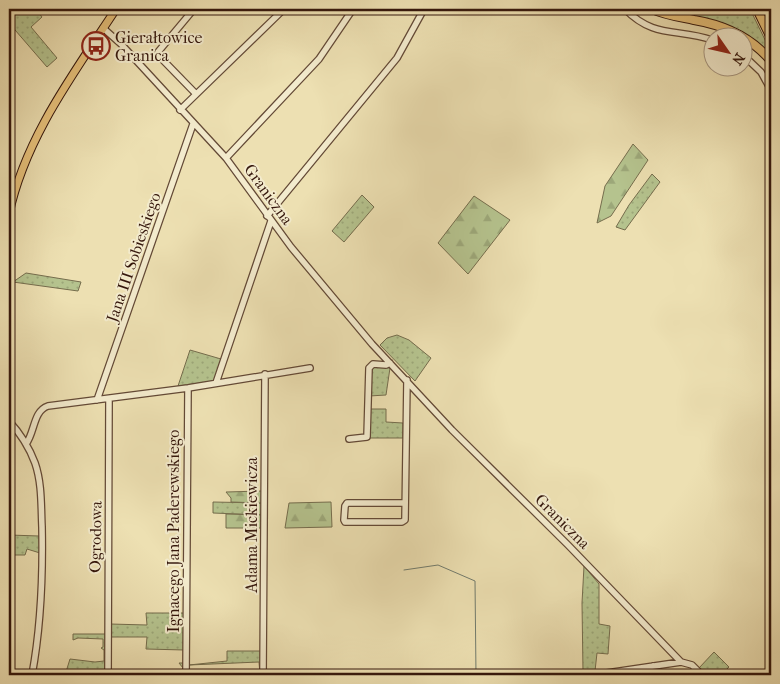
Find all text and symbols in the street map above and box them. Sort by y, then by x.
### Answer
place label: Gierałtowice Granica [115,28,202,65]
north arrow [702,28,752,78]
bus stop icon: Gierałtowice Granica [81,31,111,61]
text: N [728,50,748,68]
street label: Graniczna [240,160,297,229]
street label: Jana III Sobieskiego [102,190,165,326]
street label: Ignacego Jana Paderewskiego [164,430,183,632]
street label: Adama Mickiewicza [242,457,261,594]
street label: Graniczna [531,490,595,553]
street label: Ogrodowa [85,500,106,573]

